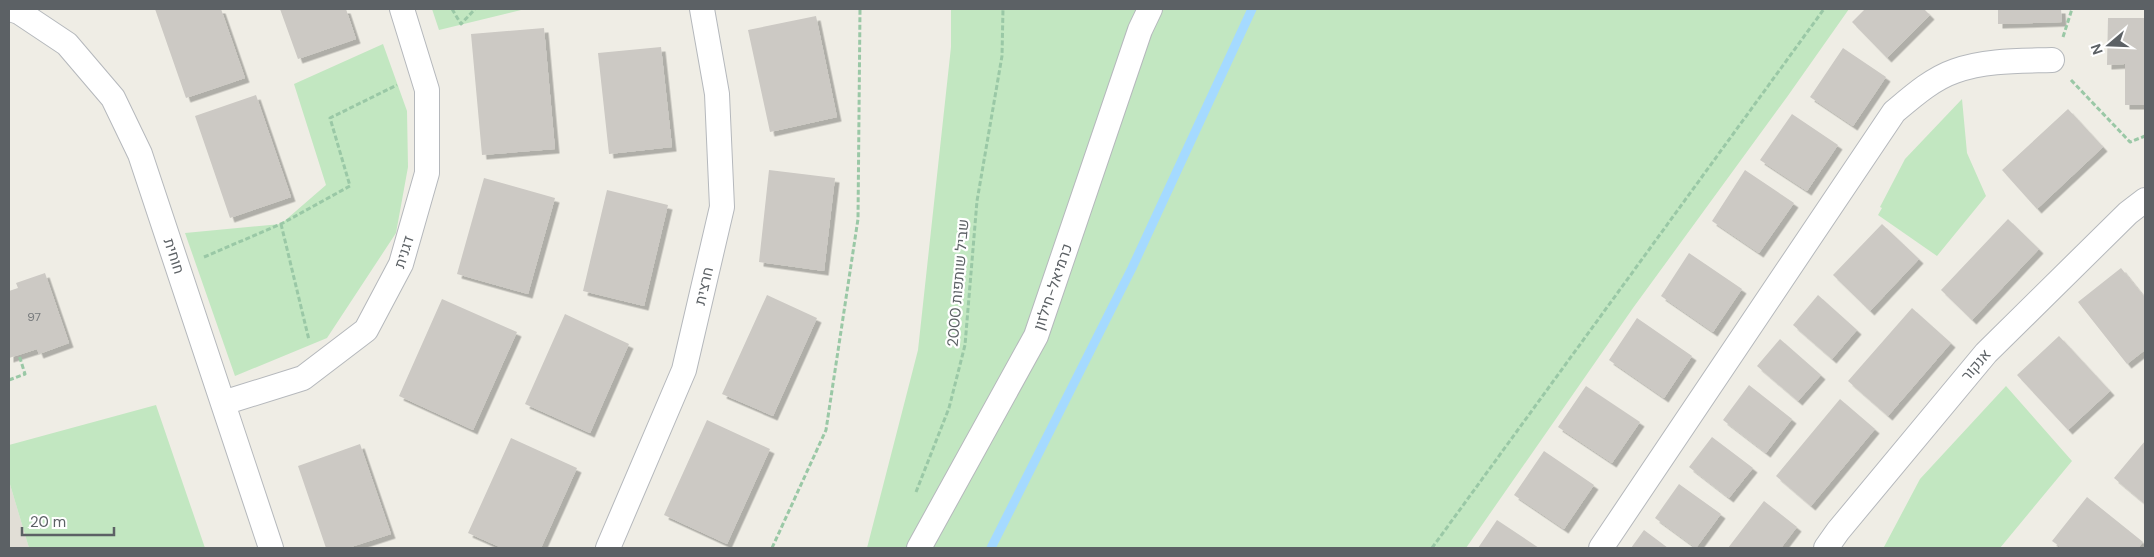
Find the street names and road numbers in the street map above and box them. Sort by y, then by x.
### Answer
street label: שביל שותפות 2000 [942,218,974,348]
street label: דגנית [389,233,419,271]
street label: חוחית [159,236,189,276]
street label: כרמיאל-חילזון [1029,241,1077,333]
street label: חרצית [690,265,718,307]
street label: אנקור [1957,345,1995,385]

